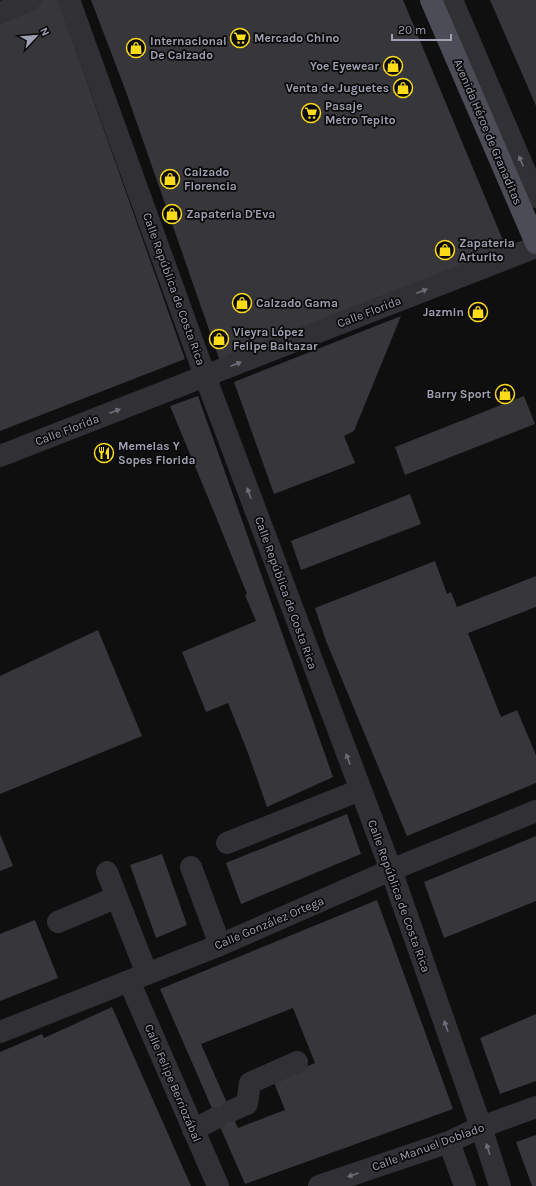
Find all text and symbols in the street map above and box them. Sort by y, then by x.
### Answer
north arrow [16,16,56,56]
scale bar [392,16,451,42]
text: 20 m [398,23,426,37]
text: N [37,25,52,38]
supermarket icon: Mercado Chino [229,27,251,49]
place label: Mercado Chino [254,31,340,45]
place label: Internacional De Calzado [150,34,227,62]
shop icon: Internacional De Calzado [125,37,147,59]
shop icon: Yoe Eyewear [382,55,404,77]
street label: Avenida Héroe de Granaditas [451,57,525,207]
place label: Yoe Eyewear [310,59,379,73]
shop icon: Venta de Juguetes [392,77,414,99]
place label: Venta de Juguetes [286,81,389,95]
place label: Pasaje Metro Tepito [325,99,396,127]
supermarket icon: Pasaje Metro Tepito [300,102,322,124]
one-way arrow [517,155,524,167]
place label: Calzado Florencia [184,165,237,193]
shop icon: Calzado Florencia [159,168,181,190]
shop icon: Zapateria D'Eva [161,203,183,225]
place label: Zapateria D'Eva [186,207,275,221]
street label: Calle República de Costa Rica [140,211,208,367]
place label: Zapateria Arturito [459,236,515,264]
shop icon: Zapateria Arturito [434,239,456,261]
one-way arrow [416,288,428,294]
shop icon: Calzado Gama [231,292,253,314]
street label: Calle Florida [335,293,403,331]
place label: Calzado Gama [256,296,338,310]
shop icon: Jazmin [467,301,489,323]
place label: Jazmin [423,305,464,319]
place label: Vieyra López Felipe Baltazar [233,325,318,353]
shop icon: Vieyra López Felipe Baltazar [208,328,230,350]
one-way arrow [230,361,242,367]
shop icon: Barry Sport [494,383,516,405]
place label: Barry Sport [426,387,491,401]
one-way arrow [109,408,121,414]
street label: Calle Florida [33,411,101,449]
place label: Memelas Y Sopes Florida [118,439,196,467]
restaurant icon: Memelas Y Sopes Florida [93,442,115,464]
one-way arrow [246,487,252,499]
street label: Calle República de Costa Rica [252,515,320,671]
one-way arrow [345,753,351,765]
street label: Calle República de Costa Rica [365,818,433,974]
street label: Calle González Ortega [212,894,326,952]
one-way arrow [442,1020,448,1032]
street label: Calle Felipe Berriozábal [142,1022,204,1144]
street label: Calle Manuel Doblado [370,1120,486,1174]
one-way arrow [485,1143,491,1155]
one-way arrow [346,1172,358,1178]

